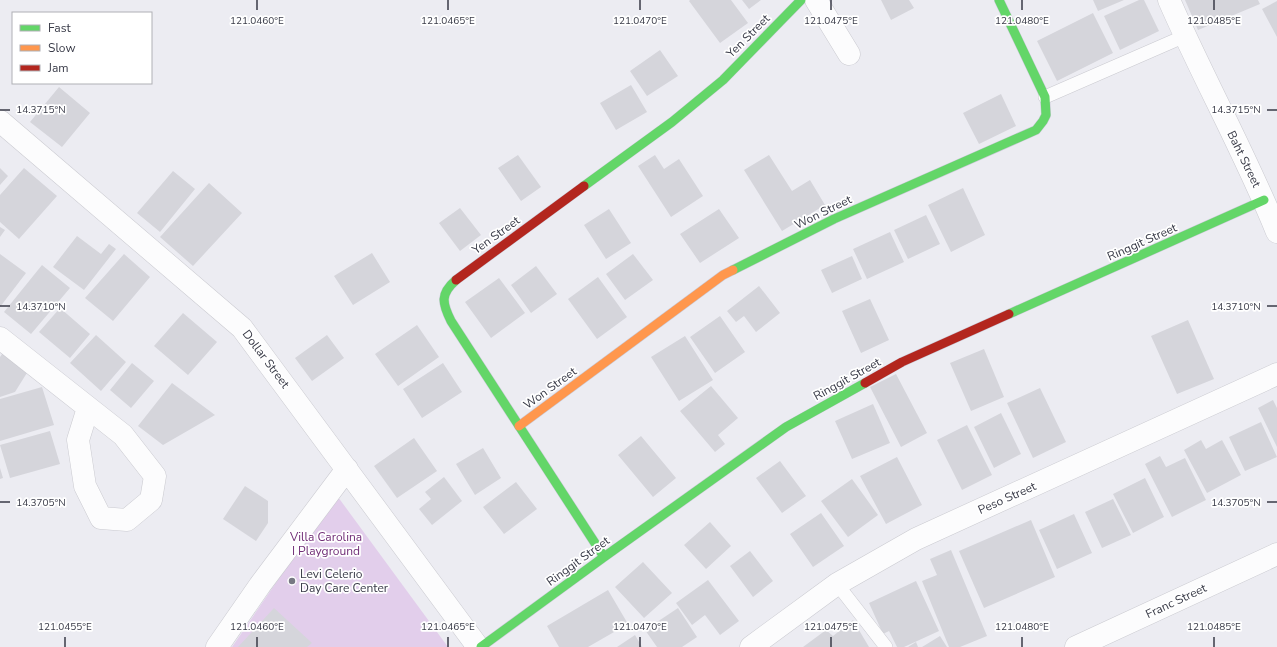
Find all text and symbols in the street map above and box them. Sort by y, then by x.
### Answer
street label: Yen Street [722,10,774,62]
legend [12,12,152,84]
text: 121.0460°E [230,14,284,28]
text: 121.0465°E [421,14,475,28]
text: 121.0470°E [613,14,667,28]
text: 121.0475°E [804,14,858,28]
text: 121.0480°E [995,14,1049,28]
text: 121.0485°E [1187,14,1241,28]
text: Fast [48,20,71,36]
text: Slow [48,40,76,56]
text: Jam [47,60,69,76]
text: 14.3715°N [16,103,66,117]
text: 14.3715°N [1211,103,1261,117]
street label: Baht Street [1223,128,1265,191]
street label: Won Street [792,191,855,233]
street label: Yen Street [468,212,524,258]
street label: Ringgit Street [1105,219,1180,264]
text: 14.3710°N [16,300,66,314]
text: 14.3710°N [1211,300,1261,314]
street label: Dollar Street [239,327,294,392]
street label: Ringgit Street [811,354,884,404]
street label: Won Street [520,363,580,413]
street label: Peso Street [975,478,1039,518]
text: 14.3705°N [16,496,66,510]
text: 14.3705°N [1211,496,1261,510]
park label: Villa Carolina I Playground [289,529,362,559]
street label: Ringgit Street [543,532,613,589]
place label: Levi Celerio Day Care Center [300,566,389,596]
marker: Levi Celerio Day Care Center [287,576,297,586]
street label: Franc Street [1143,580,1210,622]
text: 121.0455°E [38,620,92,634]
text: 121.0460°E [230,620,284,634]
text: 121.0465°E [421,620,475,634]
text: 121.0470°E [613,620,667,634]
text: 121.0475°E [804,620,858,634]
text: 121.0480°E [995,620,1049,634]
text: 121.0485°E [1187,620,1241,634]

